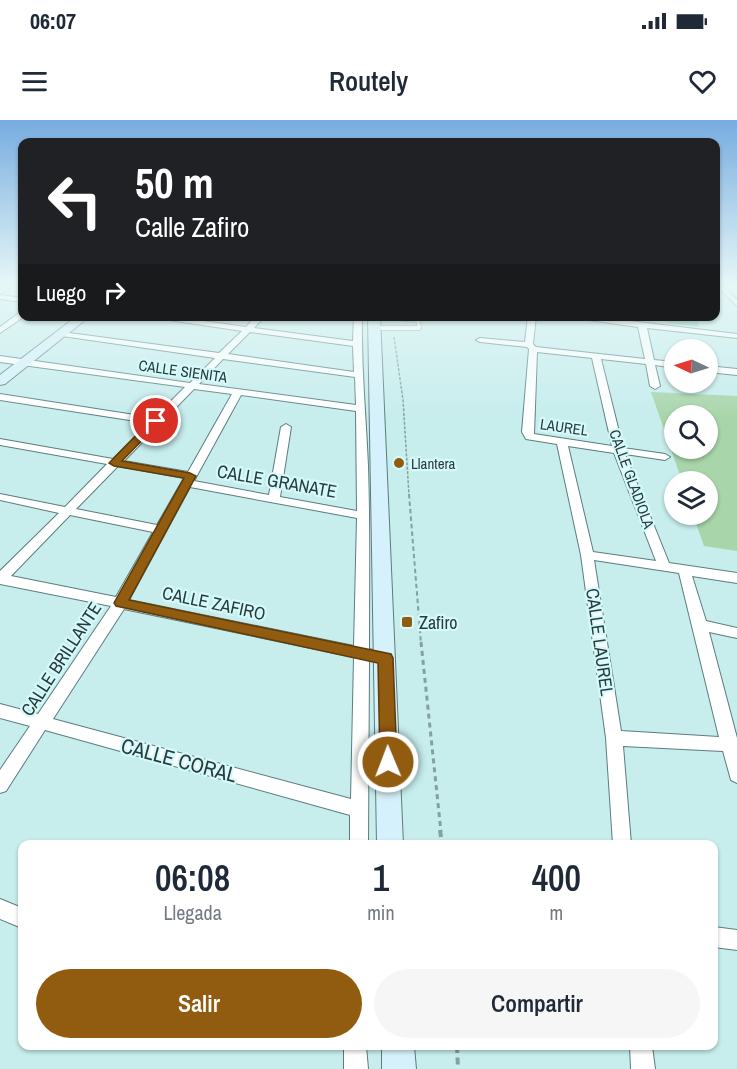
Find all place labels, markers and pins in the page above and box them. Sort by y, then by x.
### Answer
pin [130,395,181,446]
place label: Llantera [411,453,456,474]
marker: Llantera [392,456,406,470]
place label: Zafiro [419,610,458,635]
marker: Zafiro [400,615,414,629]

